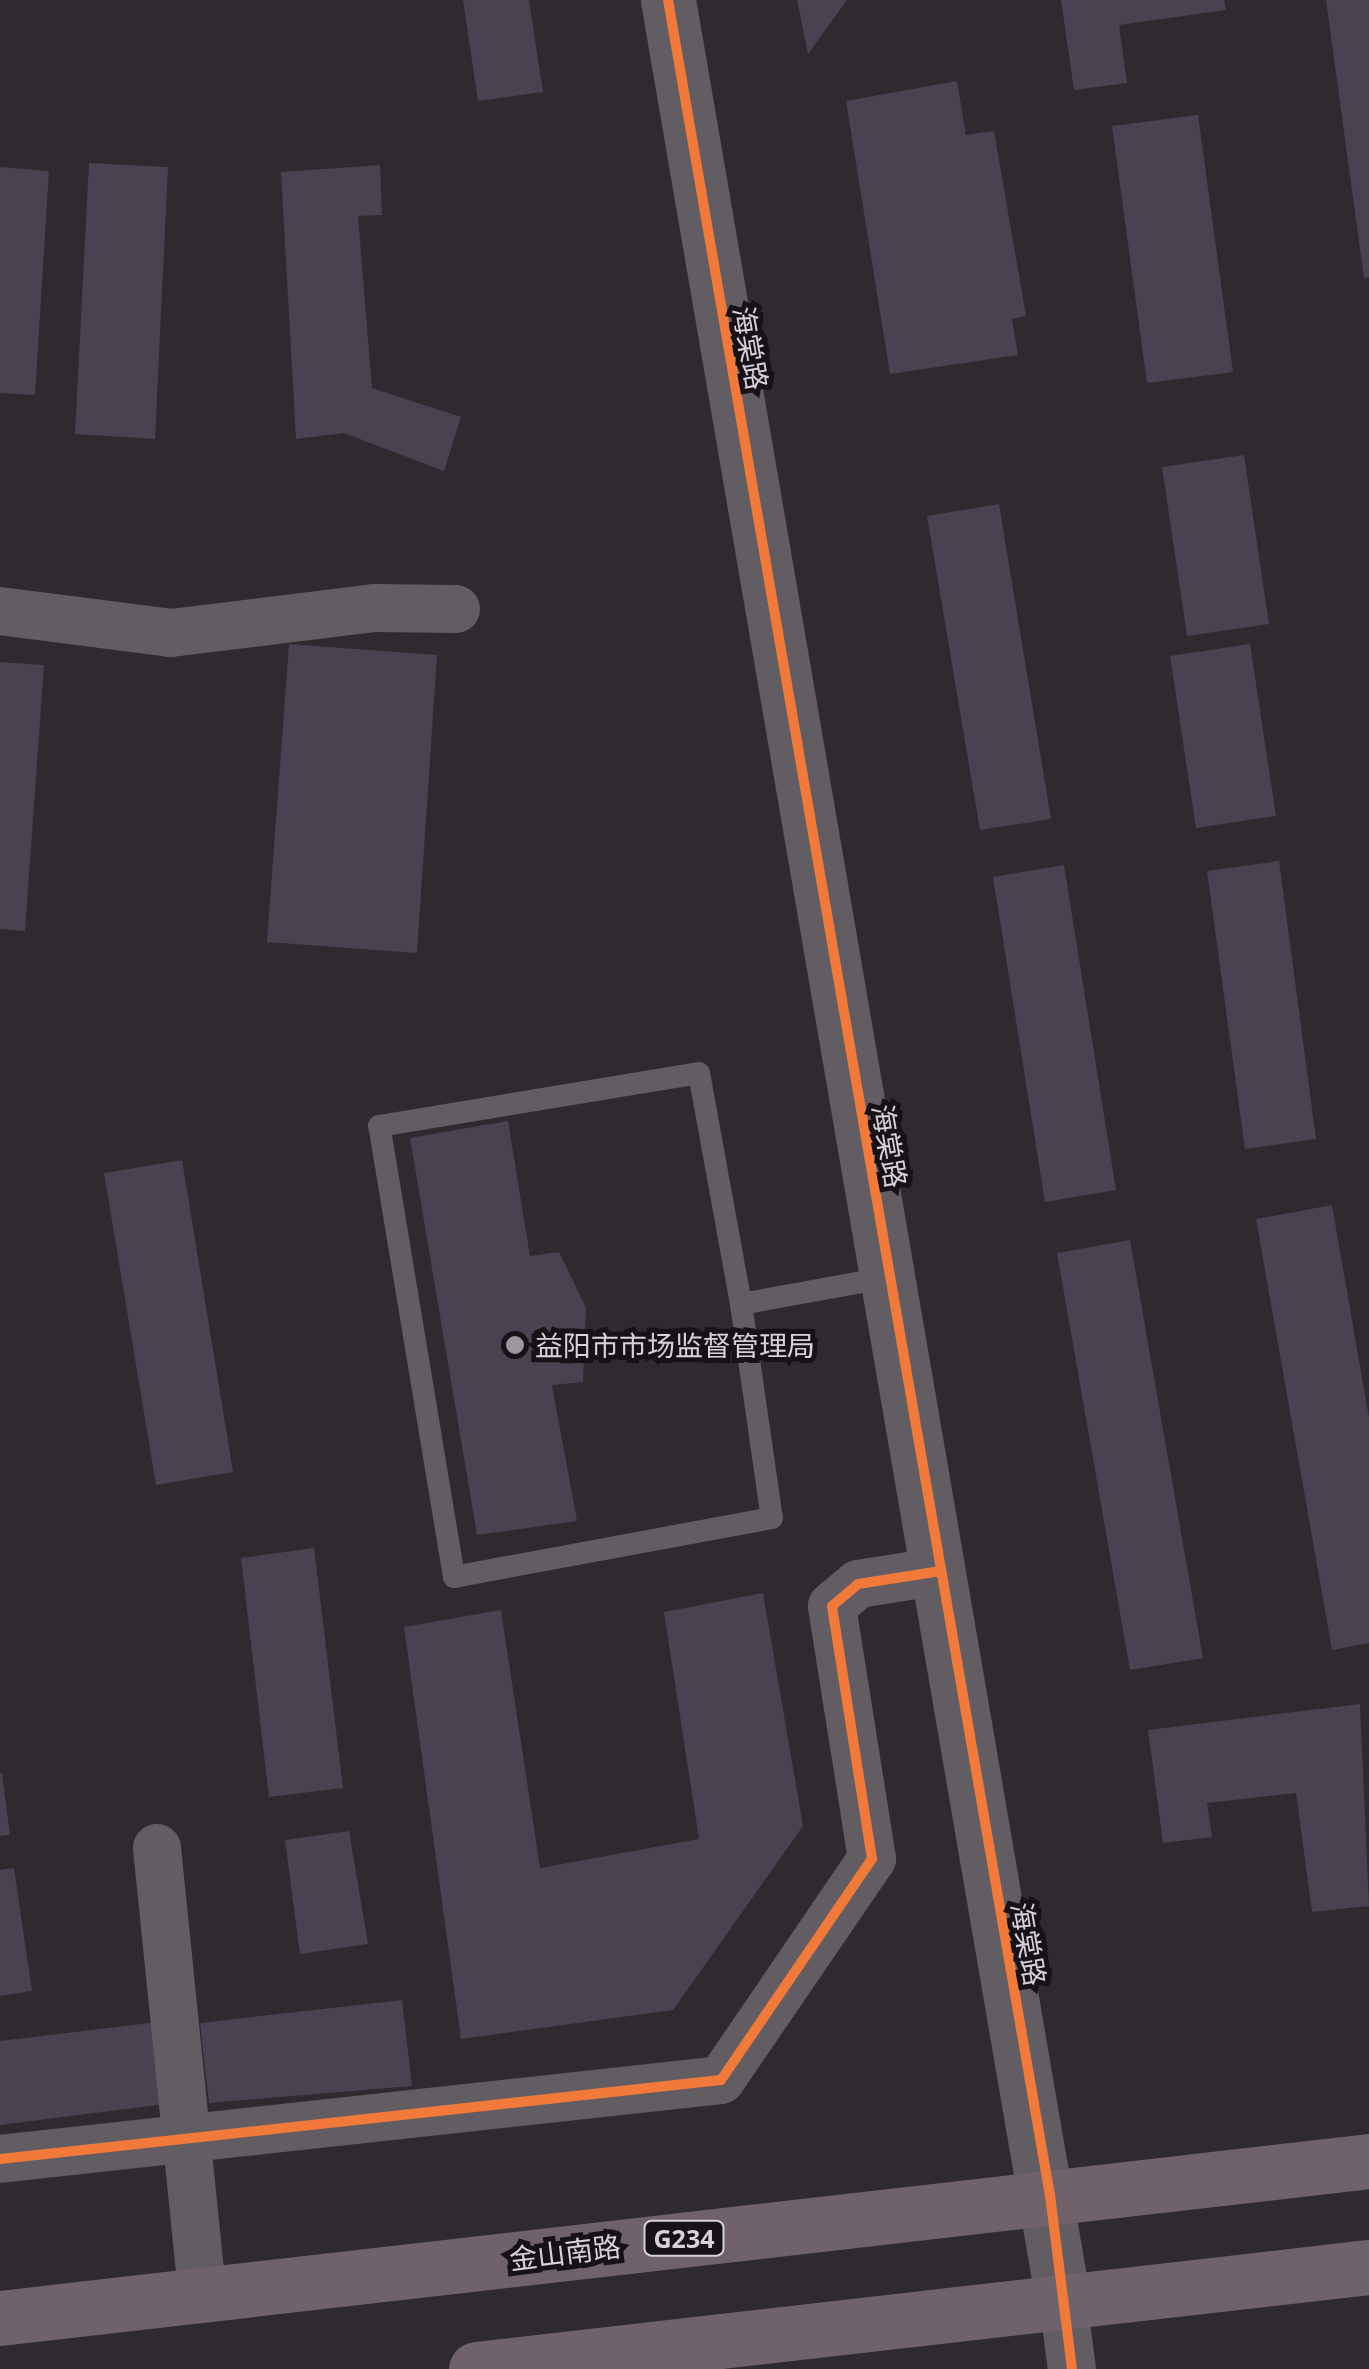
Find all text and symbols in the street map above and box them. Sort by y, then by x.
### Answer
street label: 海棠路 [727,304,775,392]
street label: 海棠路 [866,1102,914,1190]
place label: 益阳市市场监督管理局 [535,1328,815,1362]
marker: 益阳市市场监督管理局 [504,1334,526,1356]
street label: 海棠路 [1005,1900,1053,1988]
road number: G234 [642,2218,726,2258]
street label: 金山南路 [507,2229,623,2275]

